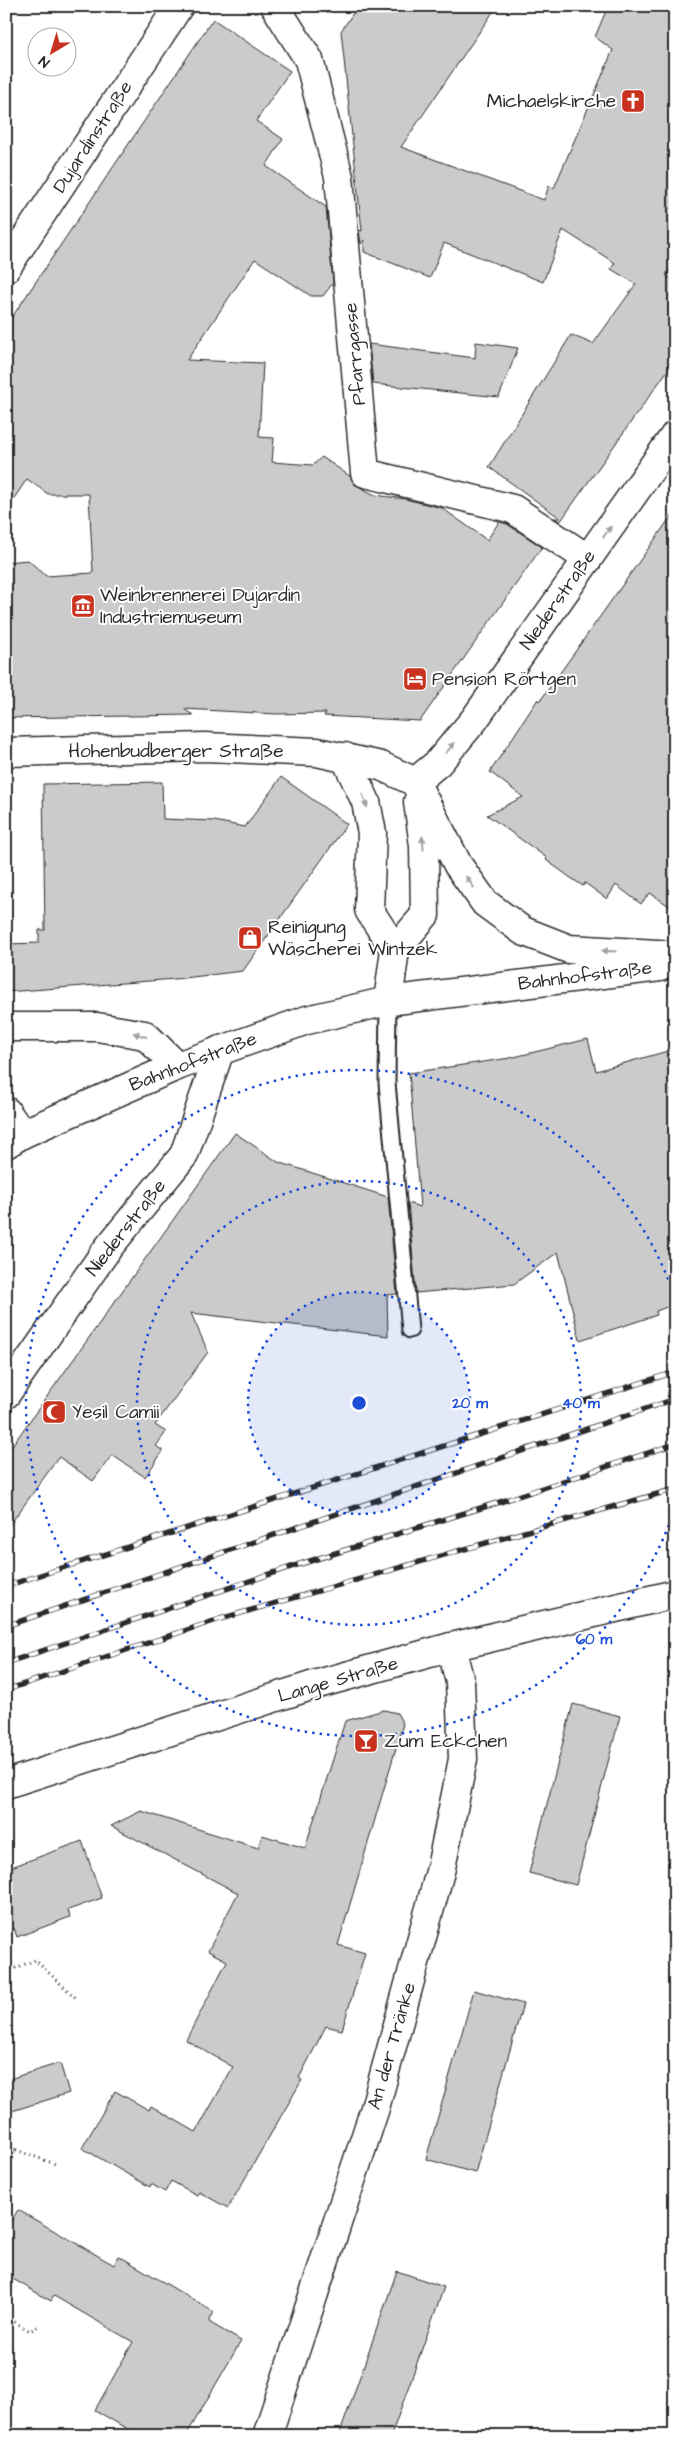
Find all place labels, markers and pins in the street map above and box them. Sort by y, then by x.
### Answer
place label: Michaelskirche [487,88,616,115]
church icon: Michaelskirche [620,88,646,114]
place label: Weinbrennerei Dujardin Industriemuseum [100,582,300,631]
museum icon: Weinbrennerei Dujardin Industriemuseum [70,593,96,619]
hotel icon: Pension Rörtgen [402,666,428,692]
place label: Pension Rörtgen [432,666,576,694]
place label: Reinigung Wäscherei Wintzek [268,914,438,963]
shop icon: Reinigung Wäscherei Wintzek [237,925,263,951]
centre of rings [350,1394,368,1412]
mosque icon: Yesil Camii [41,1399,67,1425]
place label: Yesil Camii [72,1399,159,1426]
bar icon: Zum Eckchen [353,1728,379,1754]
place label: Zum Eckchen [384,1728,507,1755]

